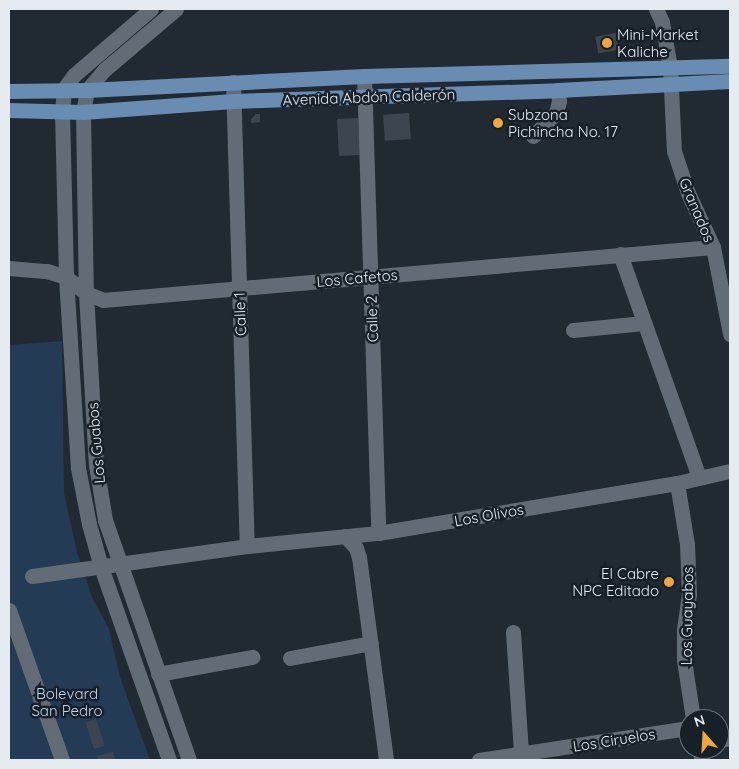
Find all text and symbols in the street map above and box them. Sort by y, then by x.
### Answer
place label: Mini-Market Kaliche [617,25,699,60]
marker: Mini-Market Kaliche [601,37,613,49]
street label: Avenida Abdón Calderón [282,85,456,109]
place label: Subzona Pichincha No. 17 [508,105,618,140]
marker: Subzona Pichincha No. 17 [492,117,504,129]
street label: Granados [675,175,719,245]
street label: Los Cafetos [316,265,398,291]
street label: Calle 1 [230,292,250,336]
street label: Calle 2 [362,295,382,343]
street label: Los Guabos [83,402,109,484]
street label: Los Olivos [453,500,525,530]
place label: El Cabre NPC Editado [572,564,659,599]
street label: Los Guayabos [677,566,697,666]
marker: El Cabre NPC Editado [663,576,675,588]
park label: Bolevard San Pedro [31,684,103,719]
north arrow [679,709,729,759]
text: N [692,711,707,731]
street label: Los Ciruelos [571,725,657,755]

